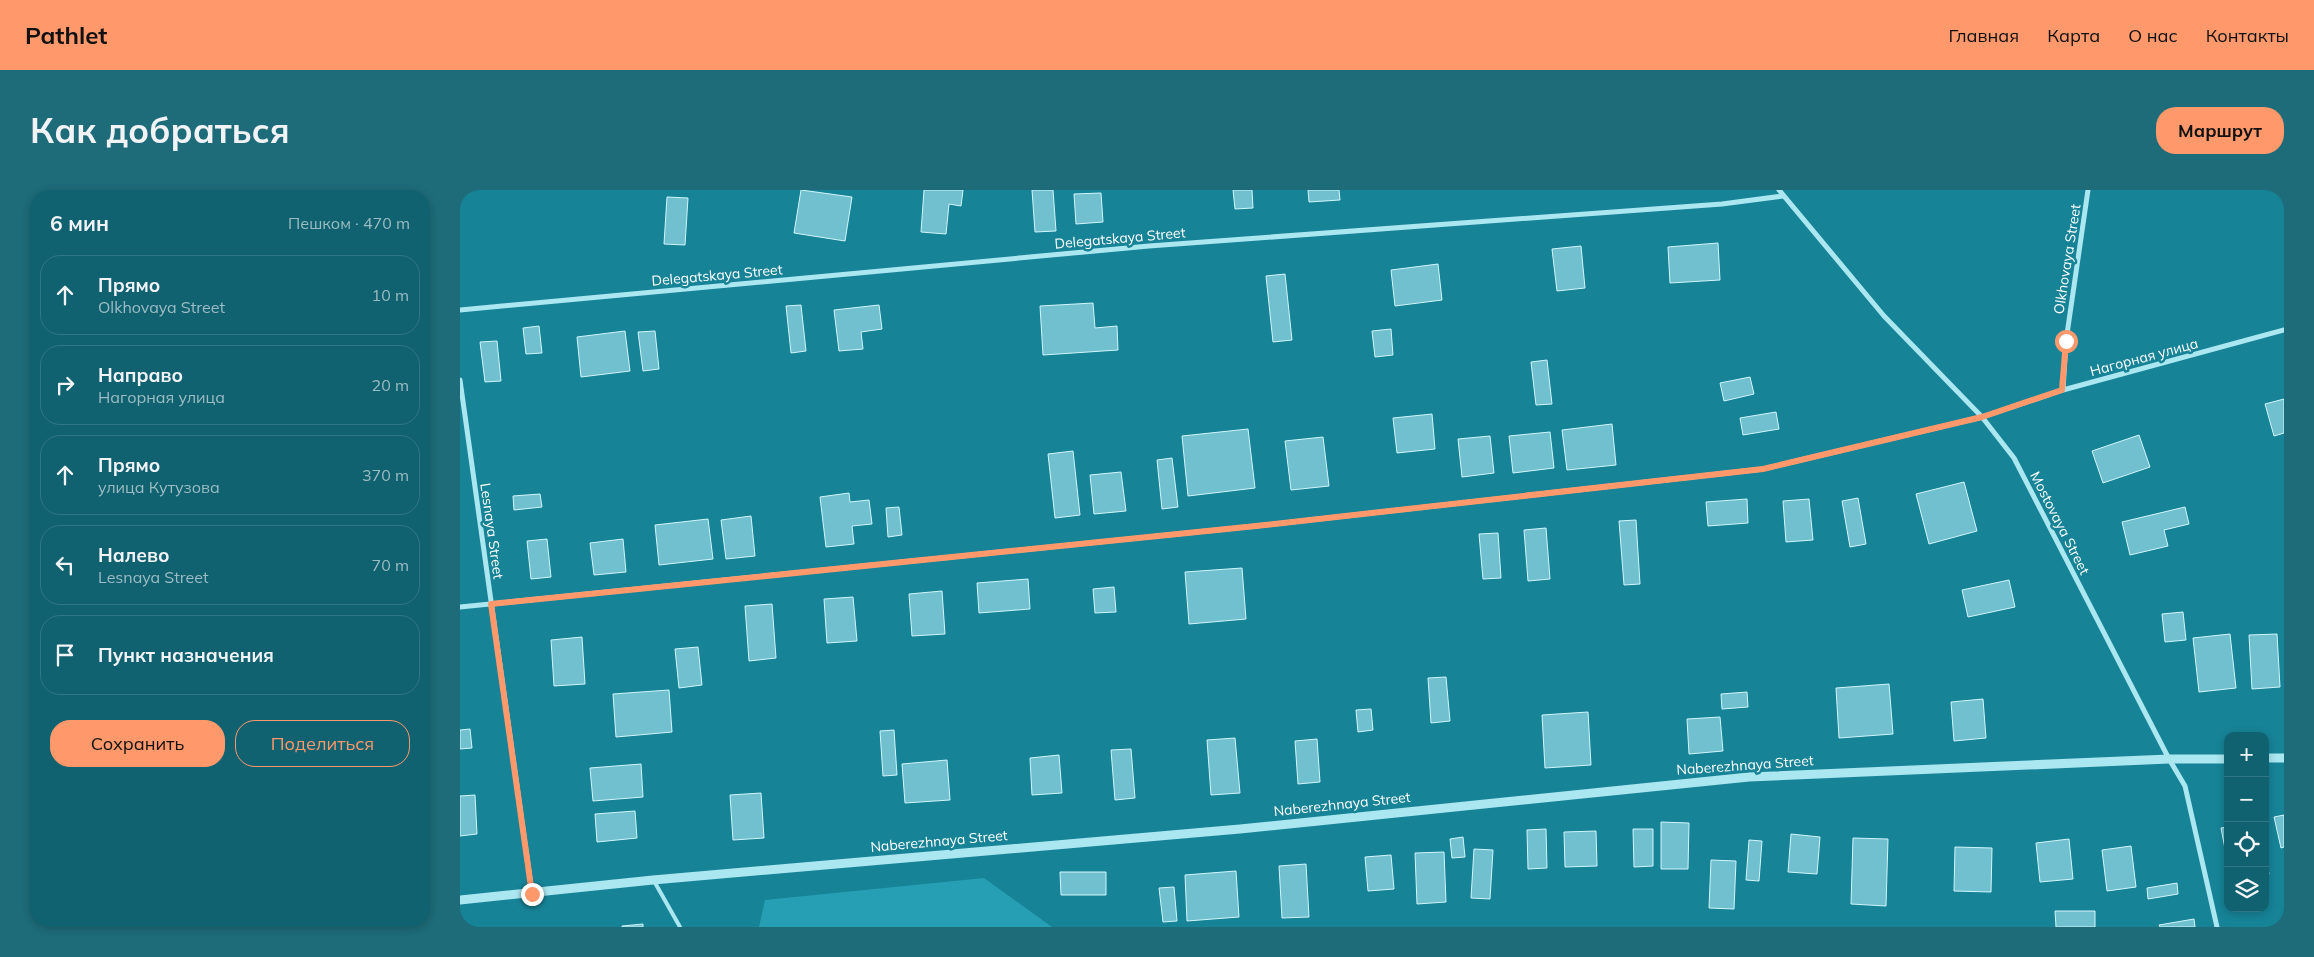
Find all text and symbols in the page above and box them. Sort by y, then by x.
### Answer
text: Pathlet [25,20,107,50]
text: Главная [1949,24,2019,47]
text: Карта [2047,24,2100,47]
text: О нас [2128,24,2178,47]
text: Контакты [2206,24,2289,47]
button: Маршрут [2156,107,2284,154]
text: Как добраться [30,108,290,152]
street label: Olkhovaya Street [2049,203,2085,315]
text: 6 мин [50,210,109,236]
text: Пешком · 470 m [288,213,410,233]
street label: Delegatskaya Street [1054,223,1186,253]
street label: Delegatskaya Street [651,260,783,290]
text: Прямо [98,273,160,297]
icon: ahead [51,281,79,309]
text: 10 m [372,285,409,305]
text: Olkhovaya Street [98,297,225,317]
route start [2055,330,2078,353]
street label: Нагорная улица [2088,334,2200,380]
text: Направо [98,363,183,387]
icon: right [51,371,79,399]
text: 20 m [372,375,409,395]
text: Нагорная улица [98,387,225,407]
text: Прямо [98,453,160,477]
icon: ahead [51,461,79,489]
text: 370 m [362,465,409,485]
street label: Mostovaya Street [2026,468,2094,578]
text: улица Кутузова [98,477,220,497]
street label: Lesnaya Street [476,482,508,580]
text: Налево [98,543,170,567]
icon: left [51,551,79,579]
text: 70 m [372,555,409,575]
text: Lesnaya Street [98,567,209,587]
icon: arrive [51,641,79,669]
text: Пункт назначения [98,643,274,667]
button: Сохранить [50,720,225,767]
button: Поделиться [235,720,410,767]
map controls [2224,732,2269,912]
button: + [2224,732,2269,777]
street label: Naberezhnaya Street [1676,751,1814,779]
button: − [2224,777,2269,822]
street label: Naberezhnaya Street [1273,788,1411,820]
button: locate [2224,822,2269,867]
street label: Naberezhnaya Street [870,826,1008,856]
button: layers [2224,867,2269,912]
route end [521,883,544,906]

